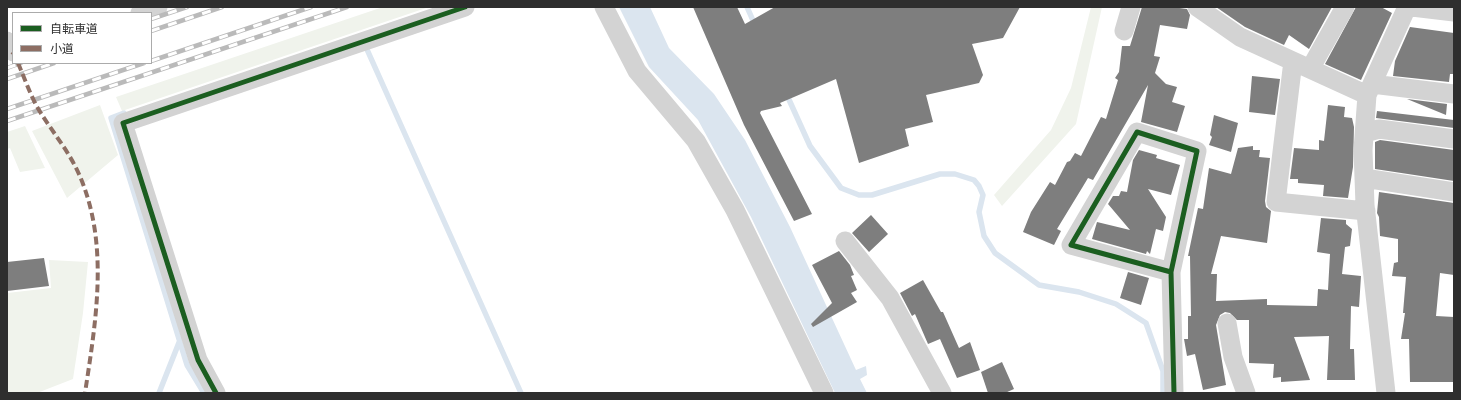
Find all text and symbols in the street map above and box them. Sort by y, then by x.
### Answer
legend [12,12,152,64]
text: 自転車道 [50,20,98,37]
text: 小道 [50,40,74,57]

